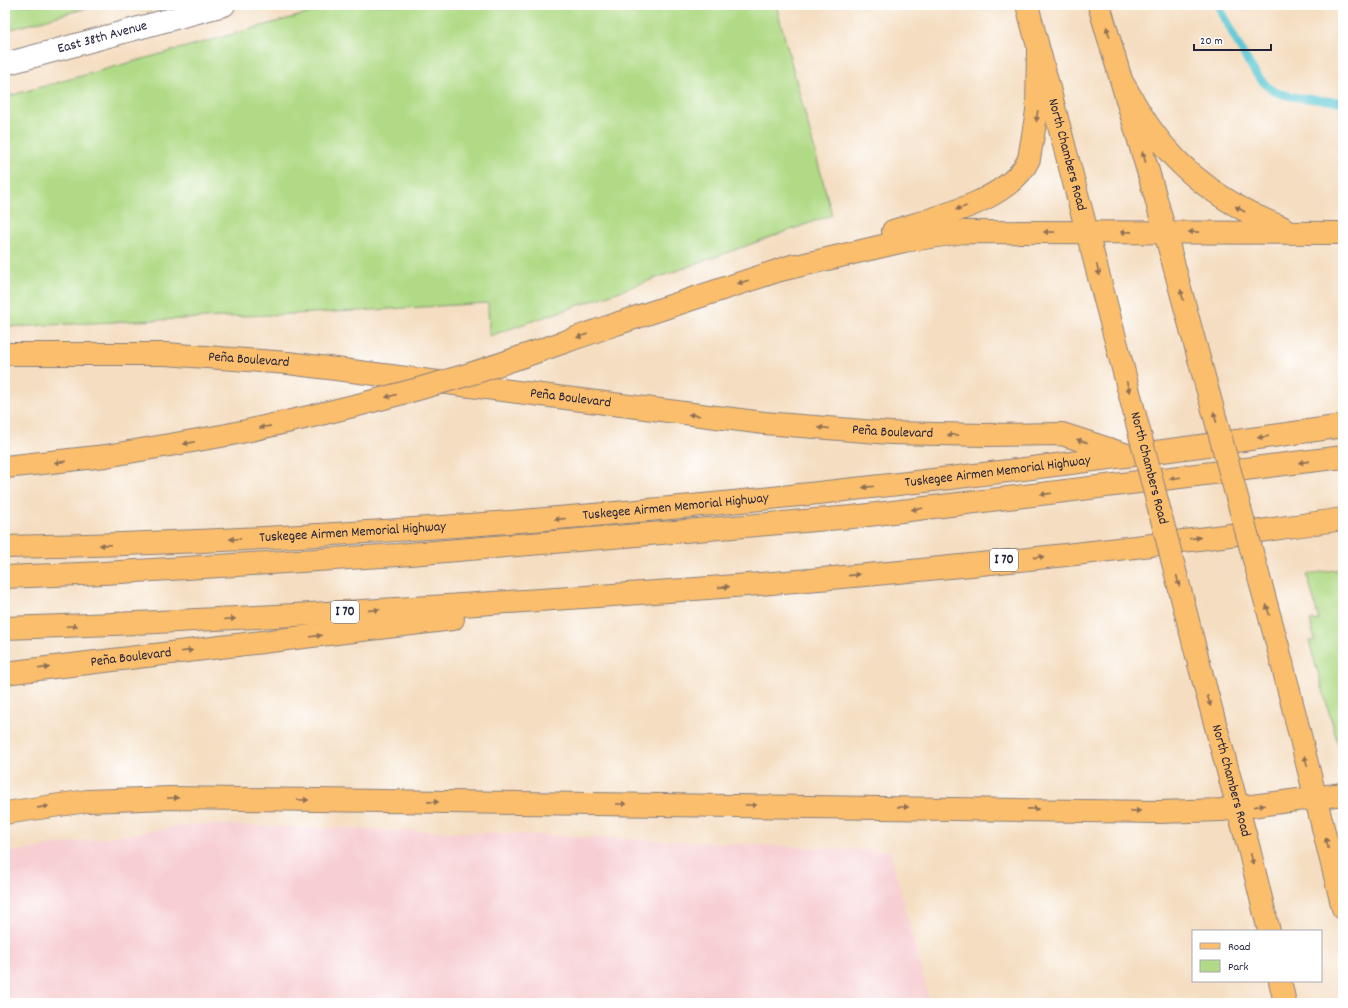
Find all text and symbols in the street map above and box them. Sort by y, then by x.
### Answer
street label: East 38th Avenue [55,16,150,59]
one-way arrow [1105,26,1111,38]
scale bar [1194,26,1271,52]
text: 20 m [1200,33,1223,50]
street label: North Chambers Road [1042,96,1091,213]
one-way arrow [1034,110,1040,122]
one-way arrow [1141,151,1147,163]
one-way arrow [955,205,967,211]
one-way arrow [1234,205,1246,212]
one-way arrow [1042,229,1055,235]
one-way arrow [1119,229,1132,235]
one-way arrow [1187,229,1200,235]
one-way arrow [1095,265,1101,277]
one-way arrow [737,280,749,286]
one-way arrow [1179,289,1185,301]
one-way arrow [576,333,588,339]
street label: Peña Boulevard [207,347,290,373]
one-way arrow [1125,381,1131,393]
street label: Peña Boulevard [529,384,612,414]
one-way arrow [385,393,397,399]
street label: North Chambers Road [1125,410,1173,527]
one-way arrow [1212,410,1218,422]
one-way arrow [688,412,700,418]
street label: Peña Boulevard [851,420,933,444]
one-way arrow [259,424,271,430]
one-way arrow [818,425,830,432]
one-way arrow [946,432,959,438]
one-way arrow [1257,434,1269,440]
one-way arrow [1076,438,1088,444]
one-way arrow [182,440,195,446]
street label: Tuskegee Airmen Memorial Highway [904,451,1092,493]
one-way arrow [54,459,66,465]
one-way arrow [1298,459,1310,465]
one-way arrow [1169,475,1181,481]
one-way arrow [862,484,874,491]
street label: Tuskegee Airmen Memorial Highway [582,488,770,526]
one-way arrow [1040,490,1052,497]
one-way arrow [911,506,923,512]
one-way arrow [554,516,567,522]
street label: Tuskegee Airmen Memorial Highway [259,517,447,548]
one-way arrow [1189,535,1202,541]
one-way arrow [228,536,241,542]
one-way arrow [98,542,111,548]
road number: I 70 [990,549,1018,571]
one-way arrow [1033,553,1045,560]
one-way arrow [847,572,860,579]
one-way arrow [1175,575,1181,587]
one-way arrow [718,584,730,591]
road number: I 70 [331,601,359,623]
one-way arrow [1265,603,1271,615]
one-way arrow [368,607,380,614]
one-way arrow [224,615,236,622]
one-way arrow [66,623,79,629]
one-way arrow [310,632,322,639]
street label: Peña Boulevard [89,643,173,673]
one-way arrow [181,648,193,654]
one-way arrow [38,665,50,672]
one-way arrow [1206,696,1212,708]
street label: North Chambers Road [1206,722,1255,839]
one-way arrow [1303,755,1309,767]
one-way arrow [167,795,180,801]
one-way arrow [297,797,310,803]
one-way arrow [427,799,440,805]
one-way arrow [615,801,628,807]
one-way arrow [745,802,758,808]
one-way arrow [1253,803,1265,809]
one-way arrow [37,804,50,810]
one-way arrow [897,804,910,810]
one-way arrow [1027,806,1040,812]
one-way arrow [1129,808,1142,814]
one-way arrow [1324,837,1330,849]
one-way arrow [1249,853,1255,865]
legend [1192,930,1322,982]
text: Road [1228,939,1250,956]
text: Park [1228,959,1249,976]

